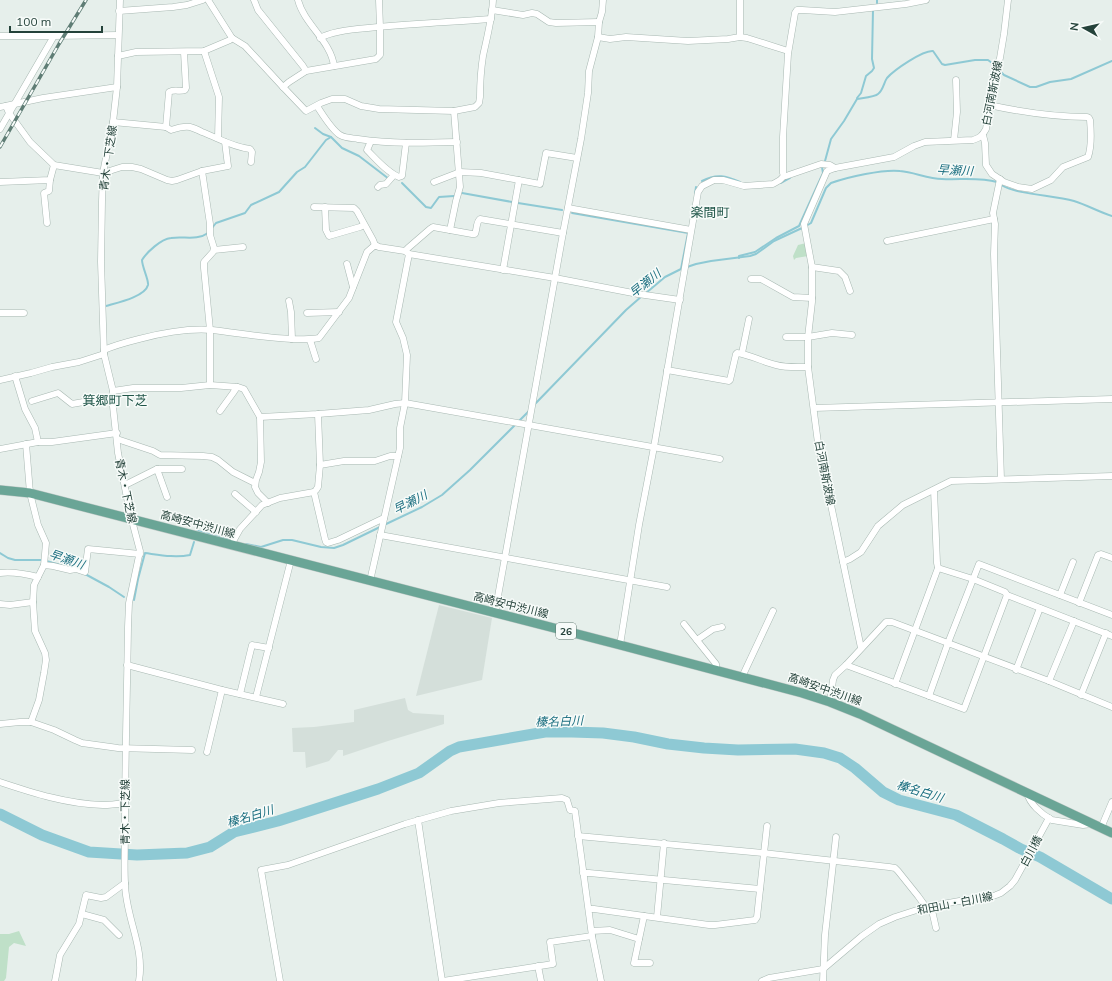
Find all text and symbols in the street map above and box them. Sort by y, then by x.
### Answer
scale bar [10,8,102,34]
north arrow [1064,8,1104,48]
text: 100 m [16,14,51,29]
text: N [1067,22,1082,32]
street label: 白河南斯波線 [979,59,1005,127]
street label: 青木・下芝線 [96,124,120,192]
water label: 早瀬川 [937,162,975,179]
district label: 楽間町 [690,204,730,220]
water label: 早瀬川 [626,265,665,300]
district label: 箕郷町下芝 [82,392,148,408]
street label: 白河南斯波線 [812,439,838,507]
street label: 青木・下芝線 [112,457,140,525]
water label: 早瀬川 [391,486,431,517]
street label: 高崎安中渋川線 [159,507,237,541]
water label: 早瀬川 [48,546,88,573]
street label: 高崎安中渋川線 [472,589,550,621]
road number: 26 [556,623,576,639]
street label: 高崎安中渋川線 [786,670,864,708]
water label: 榛名白川 [535,713,585,729]
water label: 榛名白川 [895,777,947,806]
street label: 青木・下芝線 [118,779,132,845]
water label: 榛名白川 [225,801,277,830]
street label: 白川橋 [1017,833,1045,869]
street label: 和田山・白川線 [916,889,994,917]

